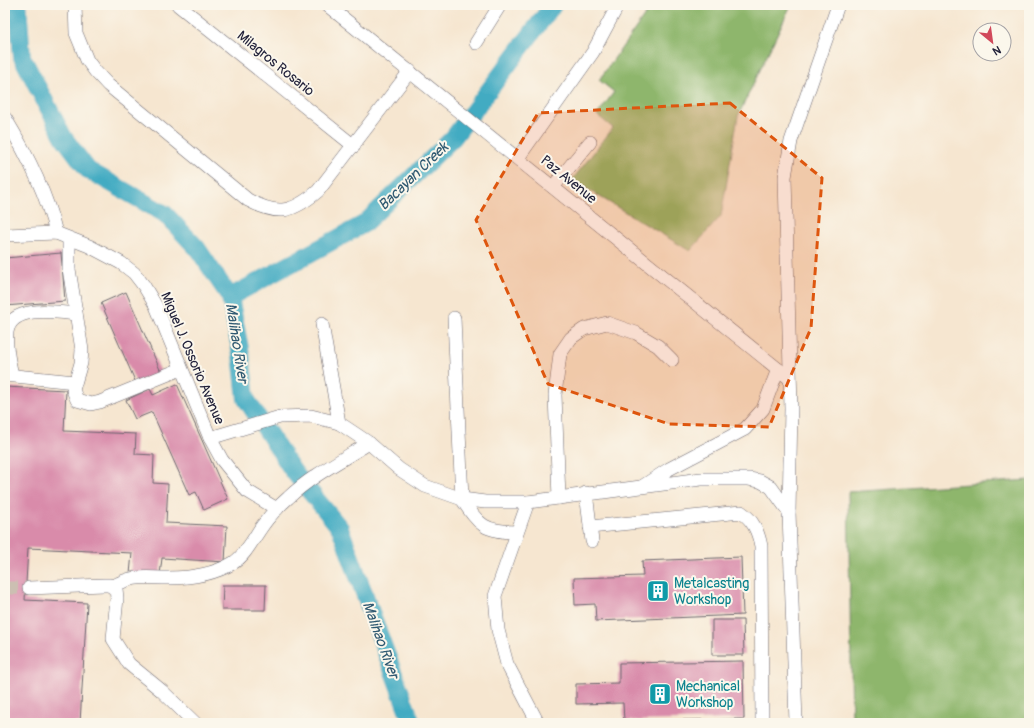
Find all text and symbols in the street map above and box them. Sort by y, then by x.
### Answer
north arrow [972,22,1012,62]
street label: Milagros Rosario [234,27,318,100]
text: N [990,43,1003,58]
water label: Bacayan Creek [374,137,454,214]
street label: Paz Avenue [537,152,600,207]
street label: Miguel J. Ossorio Avenue [157,289,228,427]
water label: Malihao River [221,302,252,386]
place label: Metalcasting Workshop [674,575,749,608]
building icon: Metalcasting Workshop [645,578,671,604]
water label: Malihao River [358,599,404,683]
place label: Mechanical Workshop [676,678,740,711]
building icon: Mechanical Workshop [647,681,673,707]

